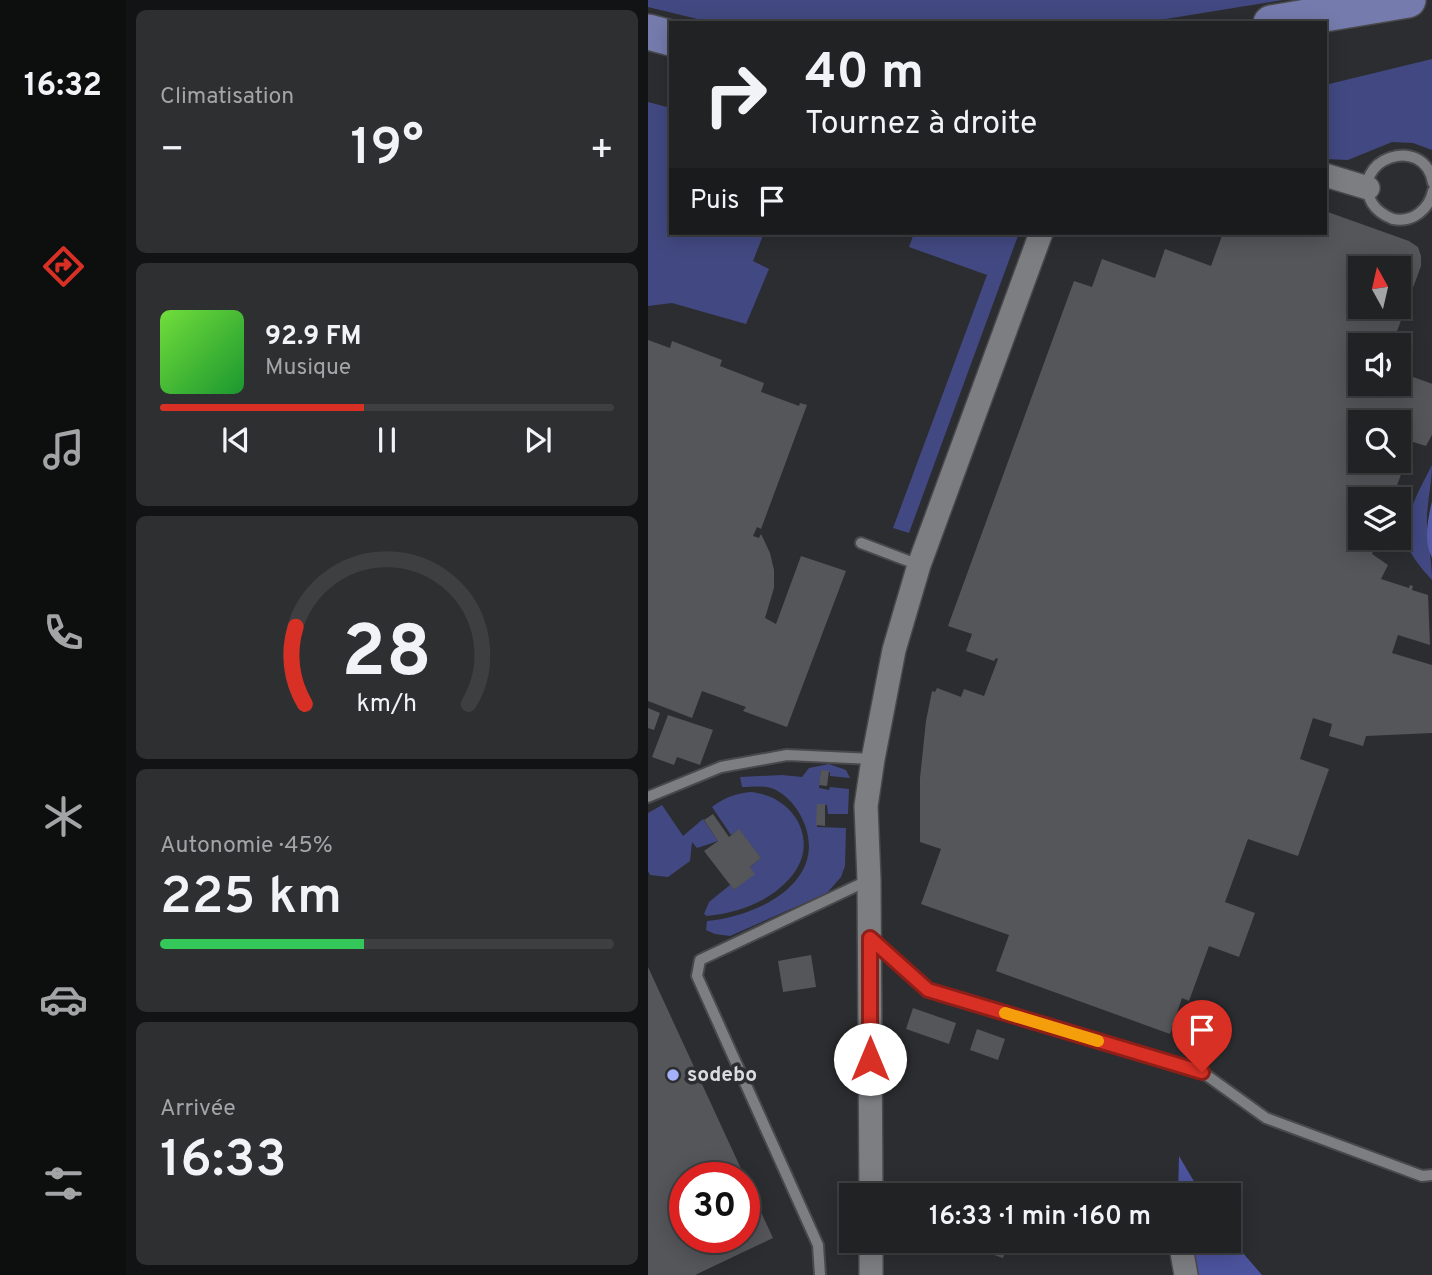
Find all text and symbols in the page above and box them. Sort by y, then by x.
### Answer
text: 40 m [805,44,924,106]
icon: right [690,49,781,140]
text: 16:32 [24,67,102,107]
text: Climatisation [160,83,294,112]
text: Tournez à droite [805,105,1037,145]
text: 19° [350,117,424,183]
text: − [160,127,185,176]
text: + [589,127,614,176]
icon: arrive [753,182,791,220]
text: Puis [690,185,739,218]
icon: directions [39,242,88,291]
north arrow [1348,256,1411,318]
map controls [1348,256,1411,550]
text: 92.9 FM [265,321,362,354]
button: sound [1348,333,1411,396]
text: Musique [265,354,351,383]
button: search [1348,410,1411,473]
icon: previous [217,421,255,459]
icon: pause [368,421,406,459]
icon: next [519,421,557,459]
icon: music [39,425,88,474]
button: layers [1348,487,1411,550]
icon: phone [39,608,88,657]
text: 28 [342,610,432,702]
text: km/h [357,688,417,720]
icon: climate [39,792,88,841]
text: Autonomie · 45% [160,832,333,861]
text: 225 km [160,866,342,932]
icon: car [39,975,88,1024]
pin [1172,1000,1232,1072]
icon: arrive [1183,1011,1221,1049]
position arrow [833,1022,907,1096]
place label: sodebo [687,1062,757,1089]
marker: sodebo [665,1067,681,1083]
text: Arrivée [160,1095,236,1124]
text: 16:33 [160,1129,287,1195]
icon: filters [39,1159,88,1208]
speed limit sign: 30 [669,1162,760,1253]
text: 16:33 · 1 min · 160 m [929,1201,1151,1234]

